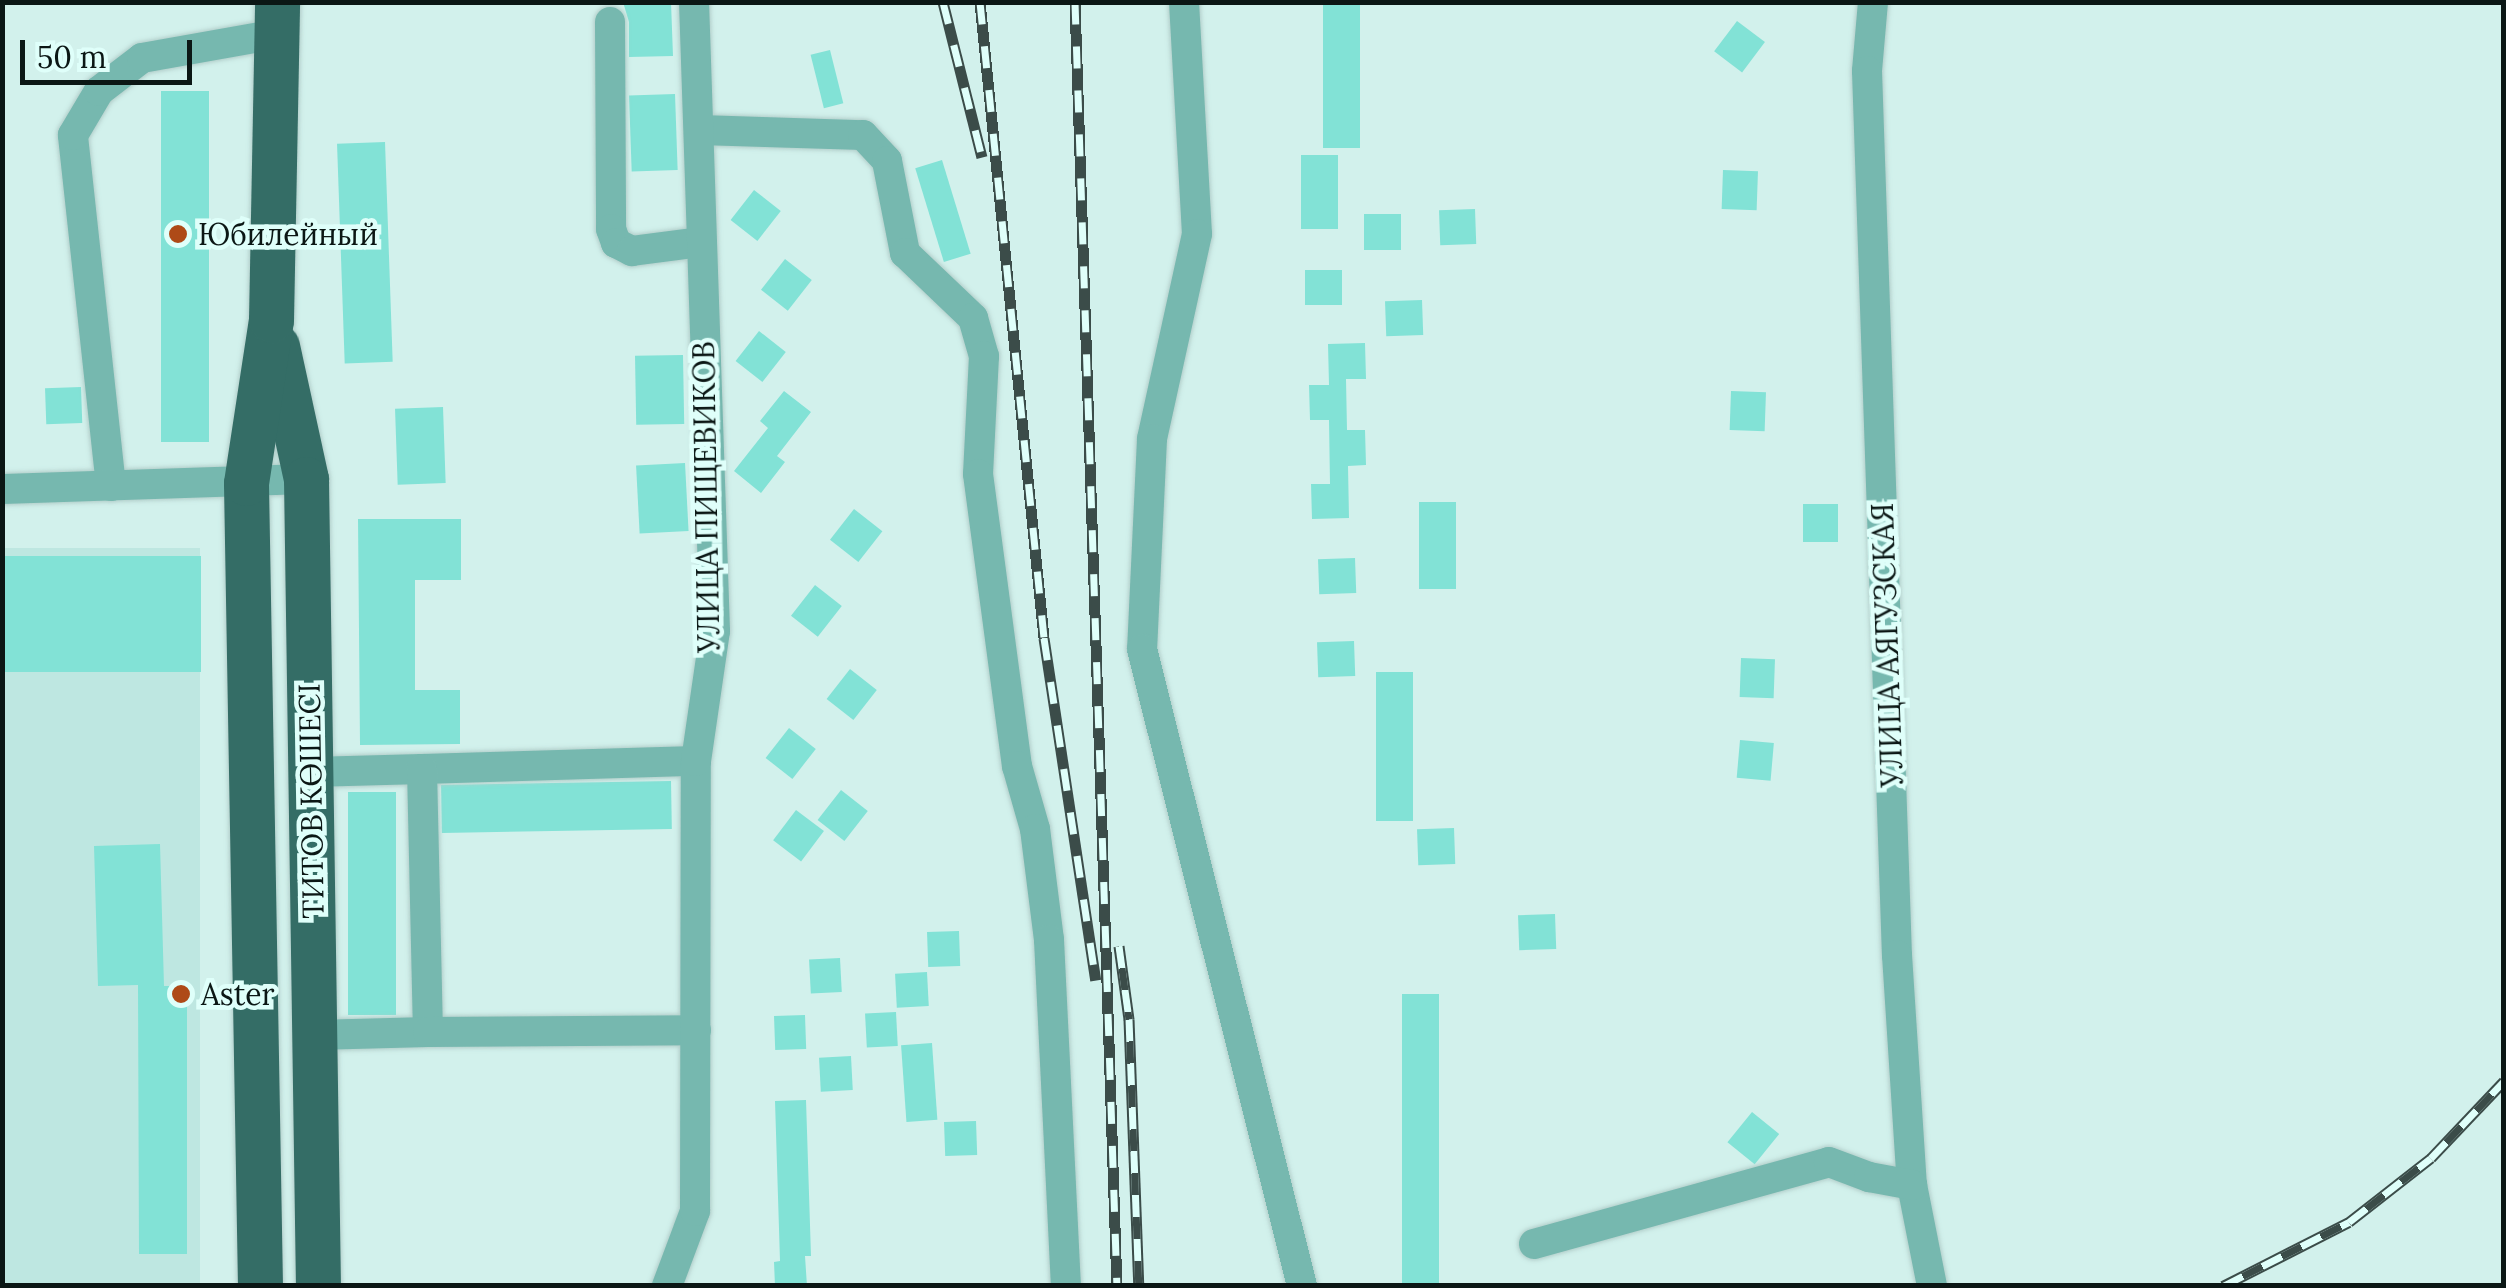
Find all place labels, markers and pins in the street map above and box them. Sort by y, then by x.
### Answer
place label: Юбилейный [198,216,378,252]
marker: Юбилейный [167,223,189,245]
place label: Aster [201,976,275,1012]
marker: Aster [170,983,192,1005]

